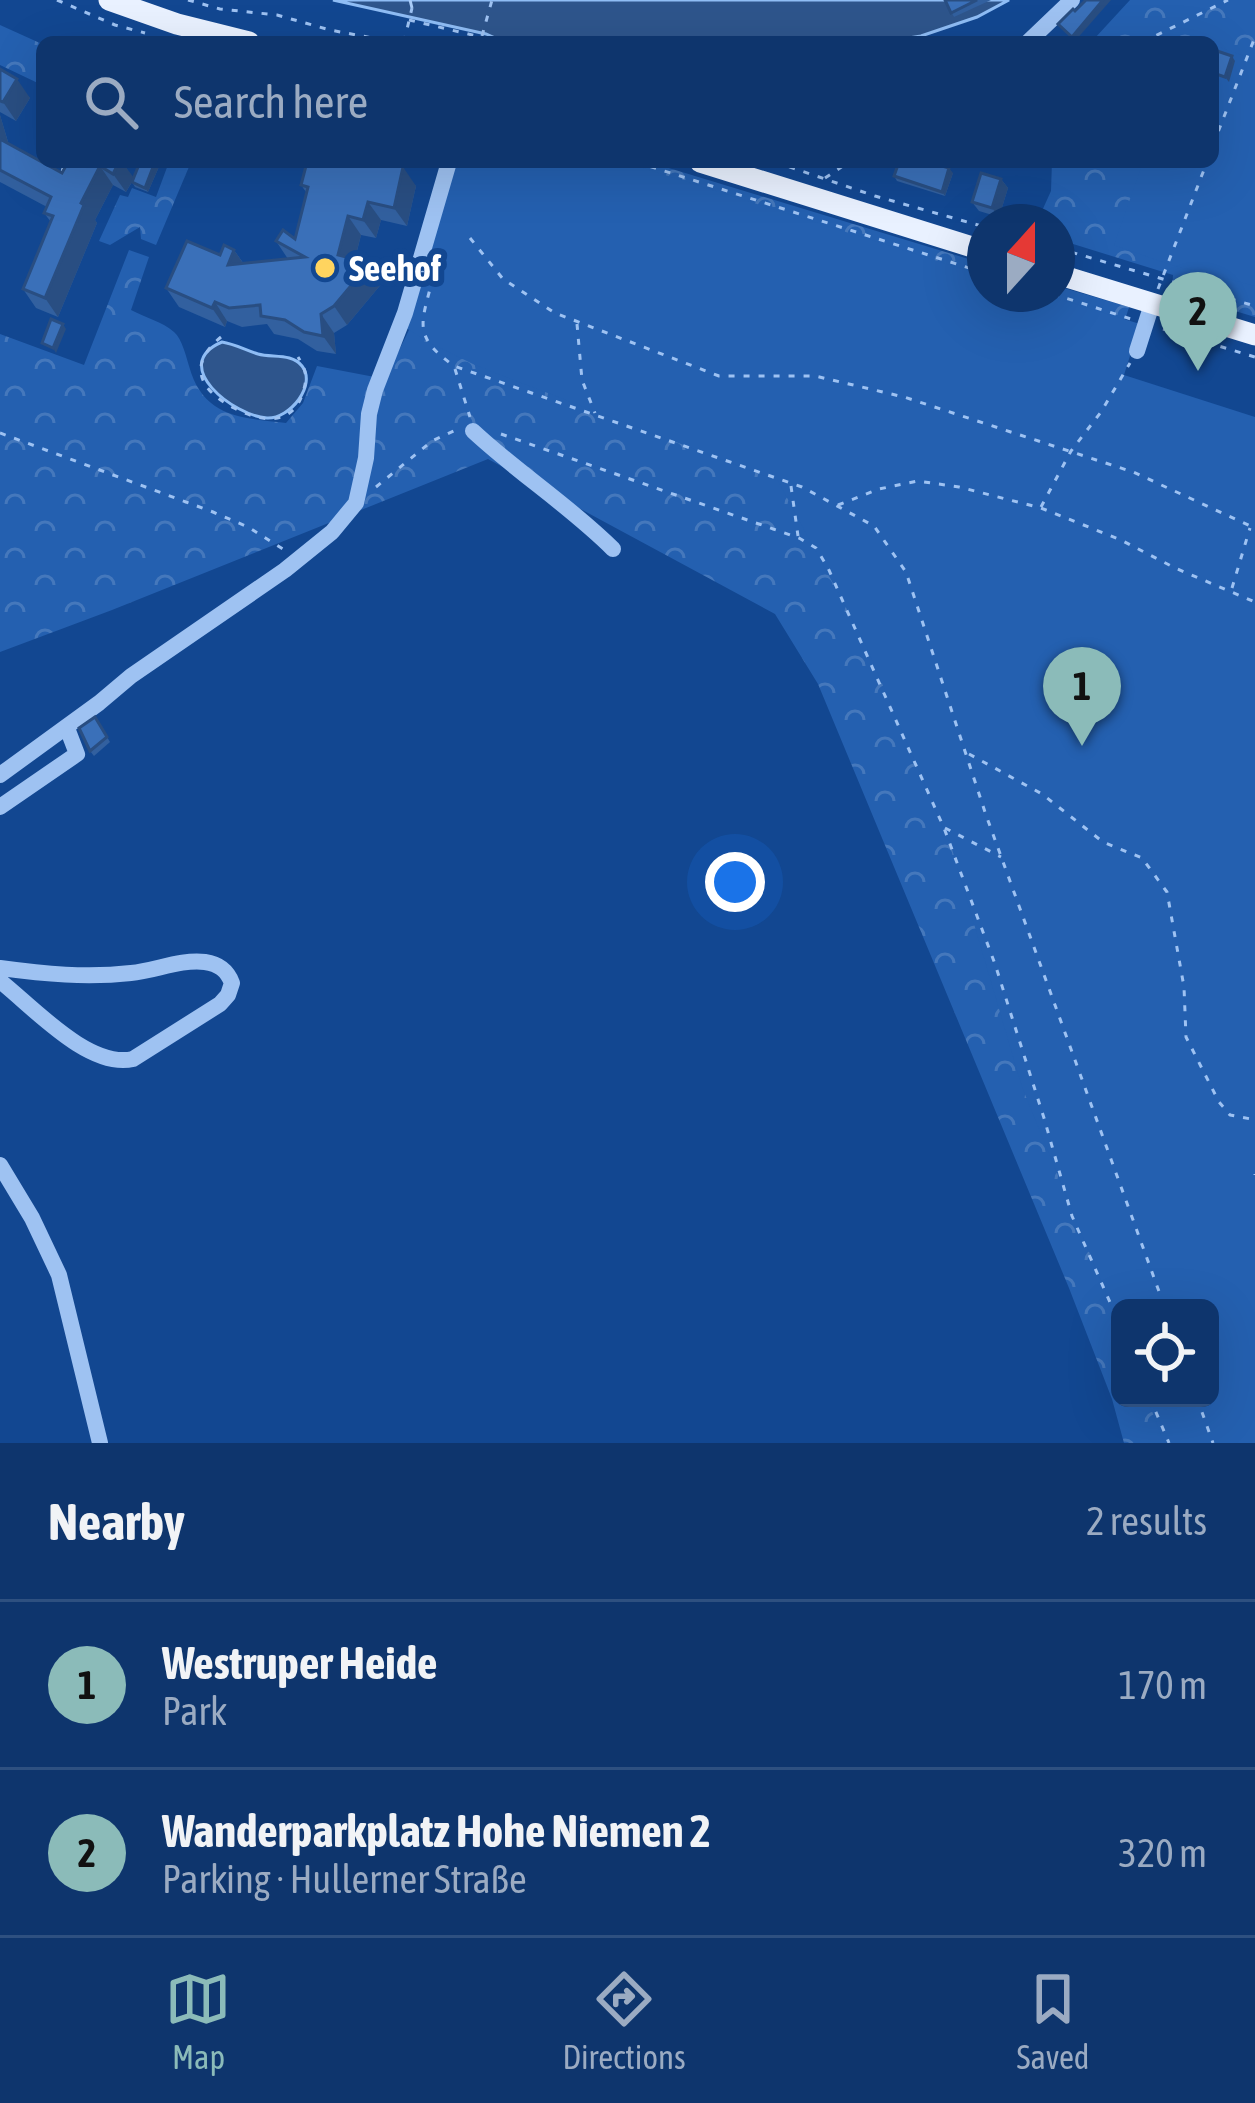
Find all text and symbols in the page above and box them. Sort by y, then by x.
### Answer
search box [36,36,1219,168]
icon: search [78,69,144,135]
text: Search here [174,76,368,128]
north arrow [967,204,1075,312]
place label: Seehof [349,247,442,289]
marker: Seehof [312,255,338,281]
pin: 2 [1159,272,1237,371]
pin: 1 [1043,647,1121,746]
your location [705,852,765,912]
map controls [1111,1299,1219,1407]
button: locate [1111,1299,1219,1407]
text: Nearby [48,1492,185,1551]
text: 2 results [1086,1499,1207,1543]
text: Westruper Heide [162,1637,437,1689]
text: 1 [78,1663,96,1707]
text: 170 m [1119,1663,1207,1707]
text: Park [162,1689,227,1733]
text: Wanderparkplatz Hohe Niemen 2 [162,1805,711,1857]
text: 2 [78,1831,96,1875]
text: 320 m [1119,1831,1207,1875]
text: Parking · Hullerner Straße [162,1857,527,1901]
tab: Map [165,1966,231,2076]
tab: Directions [562,1966,686,2076]
tab: Saved [1017,1966,1089,2076]

